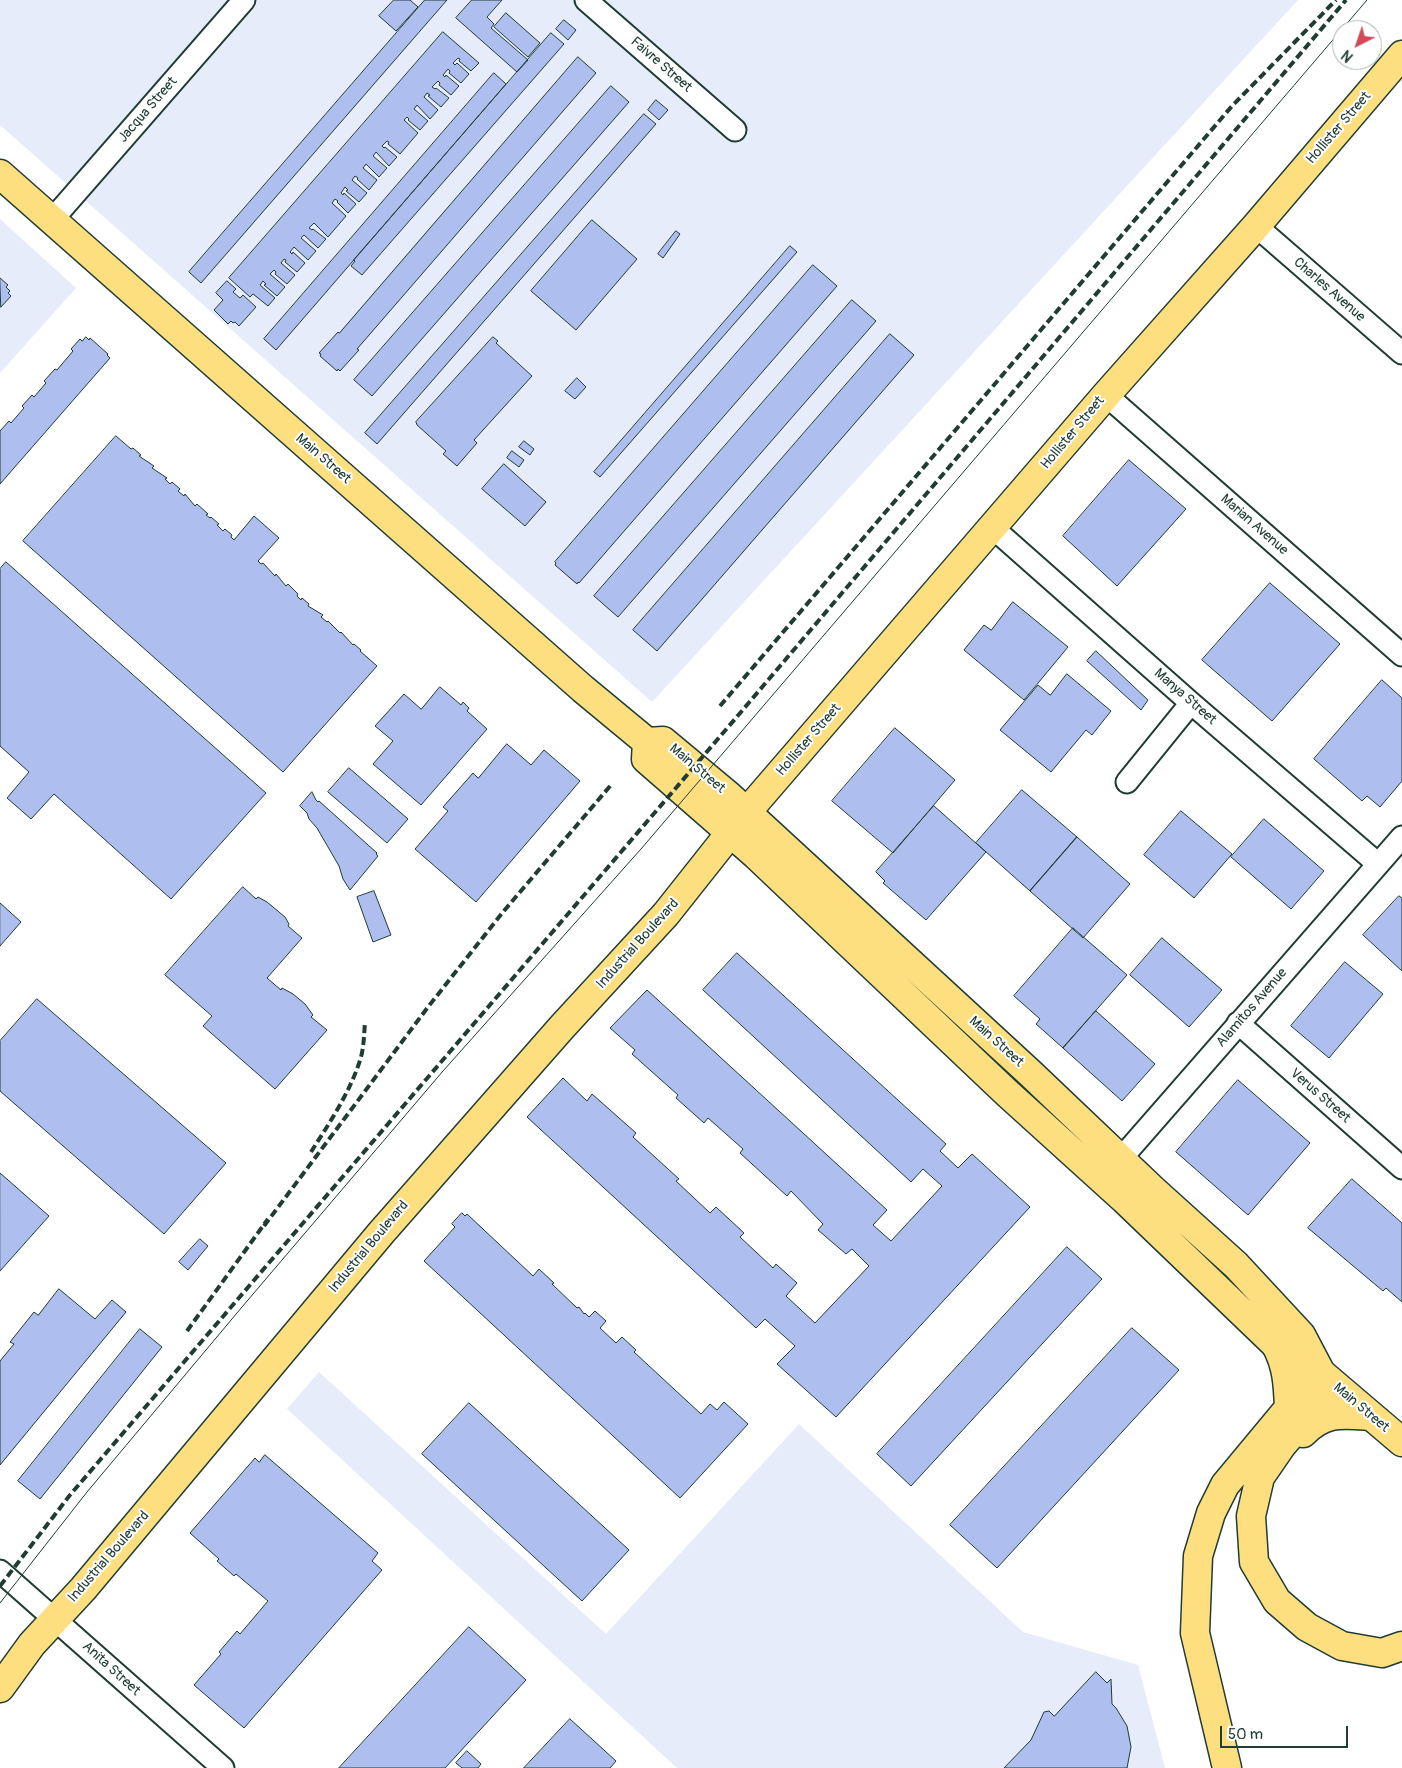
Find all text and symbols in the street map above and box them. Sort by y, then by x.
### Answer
north arrow [1332,20,1382,70]
street label: Faivre Street [627,34,695,96]
text: N [1338,46,1357,65]
street label: Jacqua Street [115,74,181,146]
street label: Hollister Street [1303,88,1375,168]
street label: Charles Avenue [1290,254,1368,326]
street label: Hollister Street [1038,393,1108,473]
street label: Main Street [292,430,354,488]
street label: Marian Avenue [1217,491,1291,559]
street label: Manya Street [1150,665,1220,729]
street label: Hollister Street [773,700,845,780]
street label: Main Street [666,741,728,797]
street label: Industrial Boulevard [593,896,683,992]
street label: Alamitos Avenue [1213,965,1291,1051]
street label: Main Street [965,1013,1027,1071]
street label: Verus Street [1286,1065,1354,1127]
street label: Industrial Boulevard [326,1197,412,1297]
street label: Main Street [1330,1380,1392,1436]
street label: Industrial Boulevard [65,1508,153,1606]
street label: Anita Street [78,1638,144,1700]
scale bar [1222,1716,1350,1748]
text: 50 m [1228,1725,1263,1744]

